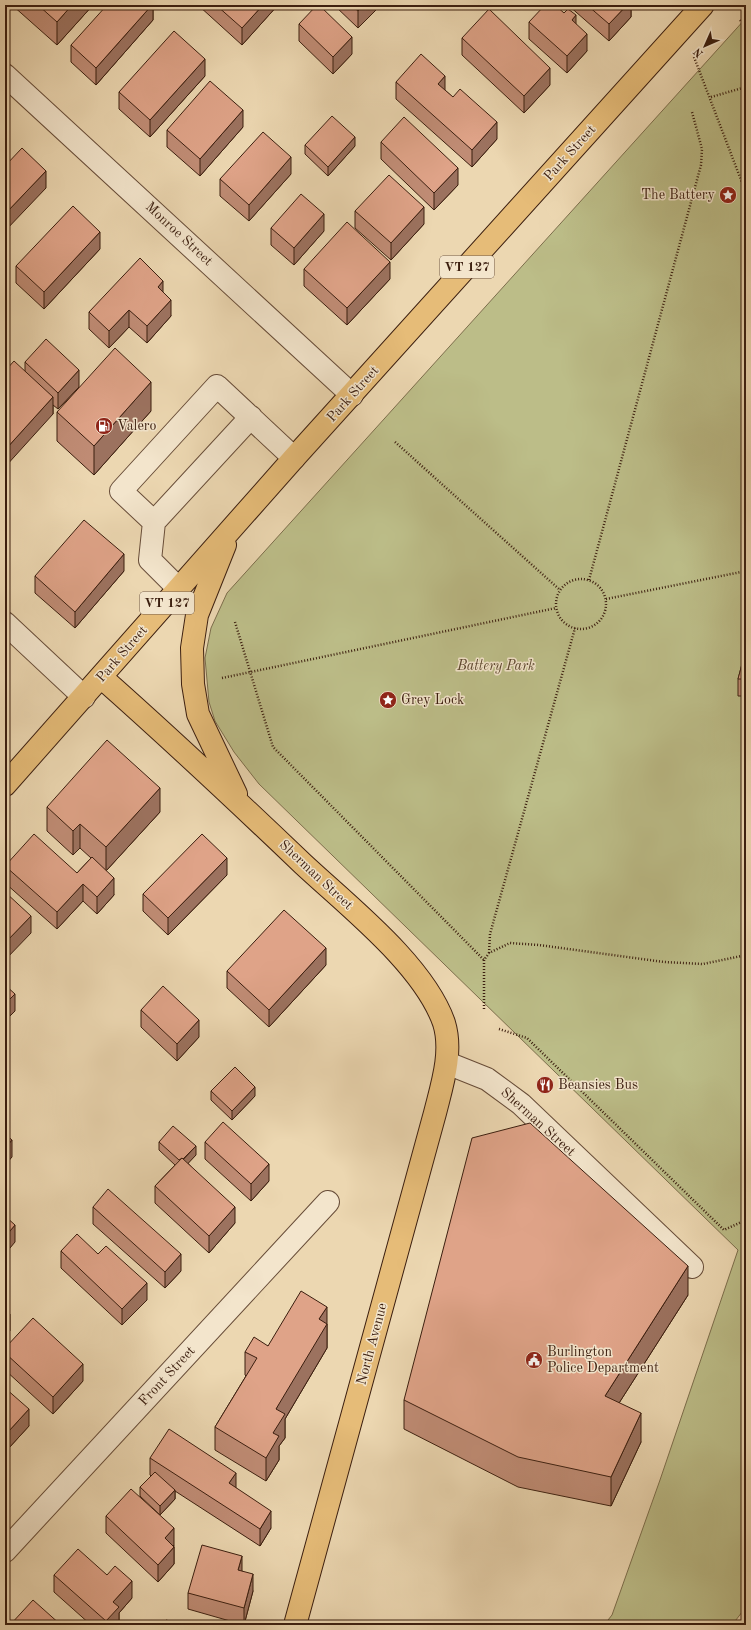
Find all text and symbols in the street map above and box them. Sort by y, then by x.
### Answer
north arrow [685,26,725,66]
text: N [692,45,706,59]
street label: Park Street [541,122,599,184]
place icon: The Battery [718,185,738,205]
place label: The Battery [641,188,716,202]
street label: Monroe Street [143,199,215,269]
road number: VT 127 [440,256,494,278]
street label: Park Street [324,363,382,425]
fuel station icon: Valero [94,416,114,436]
place label: Valero [117,419,157,433]
road number: VT 127 [140,592,194,614]
street label: Park Street [94,623,150,685]
park label: Battery Park [456,659,535,674]
place icon: Grey Lock [378,690,398,710]
place label: Grey Lock [401,693,464,707]
street label: Sherman Street [276,837,356,913]
restaurant icon: Beansies Bus [535,1075,555,1095]
place label: Beansies Bus [558,1078,638,1092]
street label: Sherman Street [498,1085,578,1159]
street label: North Avenue [354,1301,390,1387]
street label: Front Street [136,1344,198,1408]
place label: Burlington Police Department [547,1345,659,1375]
public building icon: Burlington Police Department [524,1350,544,1370]

